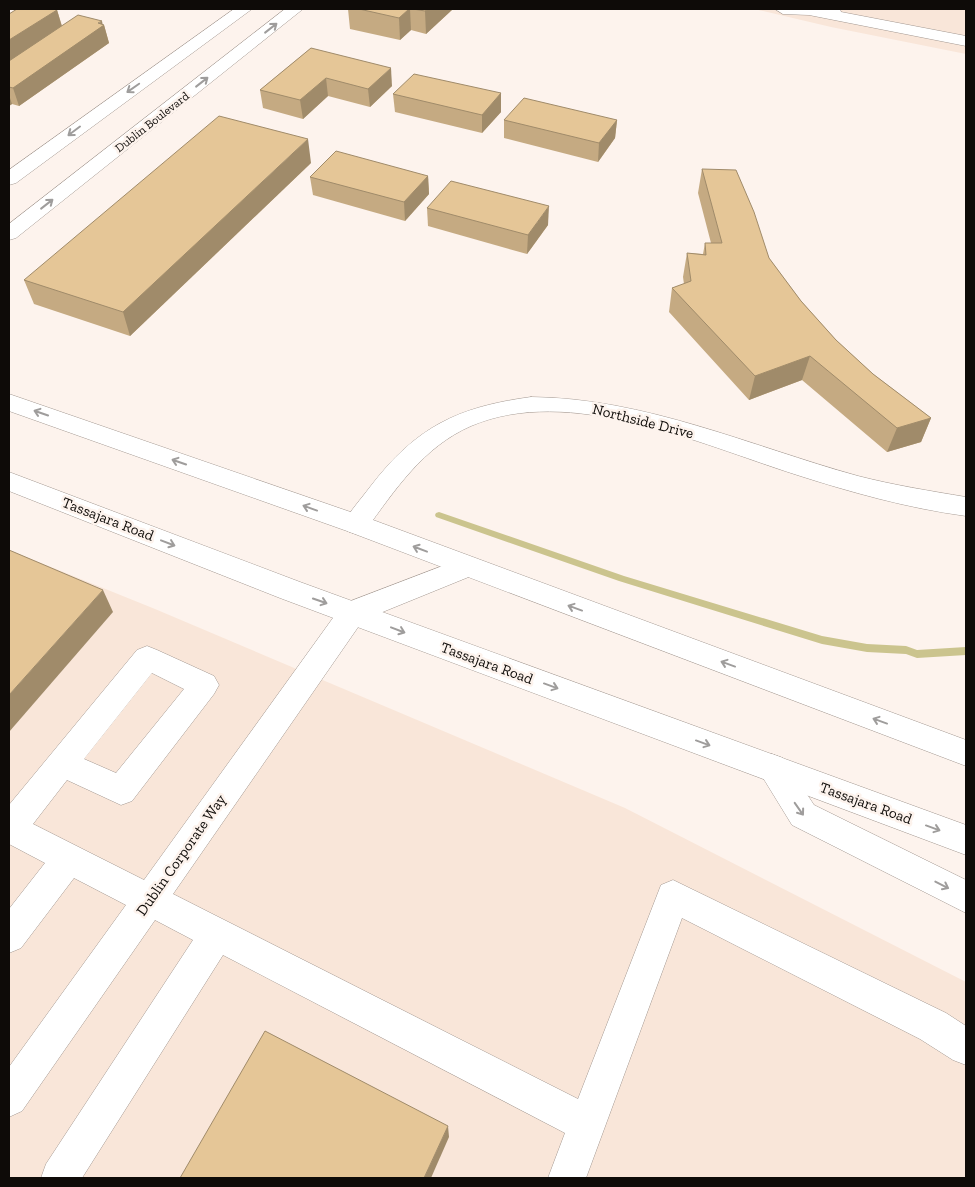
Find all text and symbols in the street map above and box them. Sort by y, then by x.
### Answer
one-way arrow [264,23,277,34]
one-way arrow [196,77,209,88]
one-way arrow [126,83,140,93]
street label: Dublin Boulevard [112,89,192,155]
one-way arrow [68,125,81,136]
one-way arrow [40,199,53,210]
street label: Northside Drive [591,400,695,442]
one-way arrow [34,408,49,417]
one-way arrow [172,457,187,466]
street label: Tassajara Road [60,493,157,545]
one-way arrow [303,503,319,512]
one-way arrow [160,539,175,548]
one-way arrow [413,544,429,553]
one-way arrow [312,597,327,606]
one-way arrow [568,603,584,612]
one-way arrow [391,626,406,635]
street label: Tassajara Road [438,638,536,688]
one-way arrow [721,659,736,669]
one-way arrow [542,682,558,691]
one-way arrow [873,716,888,725]
one-way arrow [695,739,710,748]
street label: Tassajara Road [817,778,915,828]
street label: Dublin Corporate Way [132,791,230,919]
one-way arrow [794,802,804,816]
one-way arrow [925,824,940,833]
one-way arrow [934,880,949,890]

